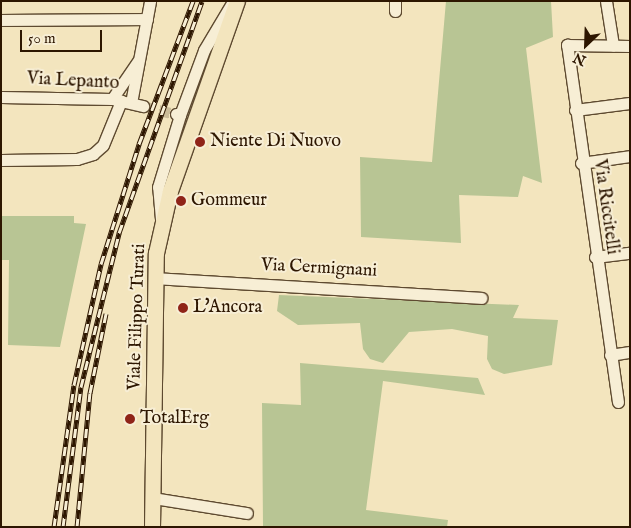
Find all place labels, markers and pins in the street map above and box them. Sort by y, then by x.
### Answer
place label: Niente Di Nuovo [210,131,341,153]
marker: Niente Di Nuovo [194,136,206,148]
place label: Gommeur [191,190,267,212]
marker: Gommeur [175,195,187,207]
place label: L'Ancora [193,297,262,319]
marker: L'Ancora [177,302,189,314]
place label: TotalErg [140,408,209,430]
marker: TotalErg [124,413,136,425]

